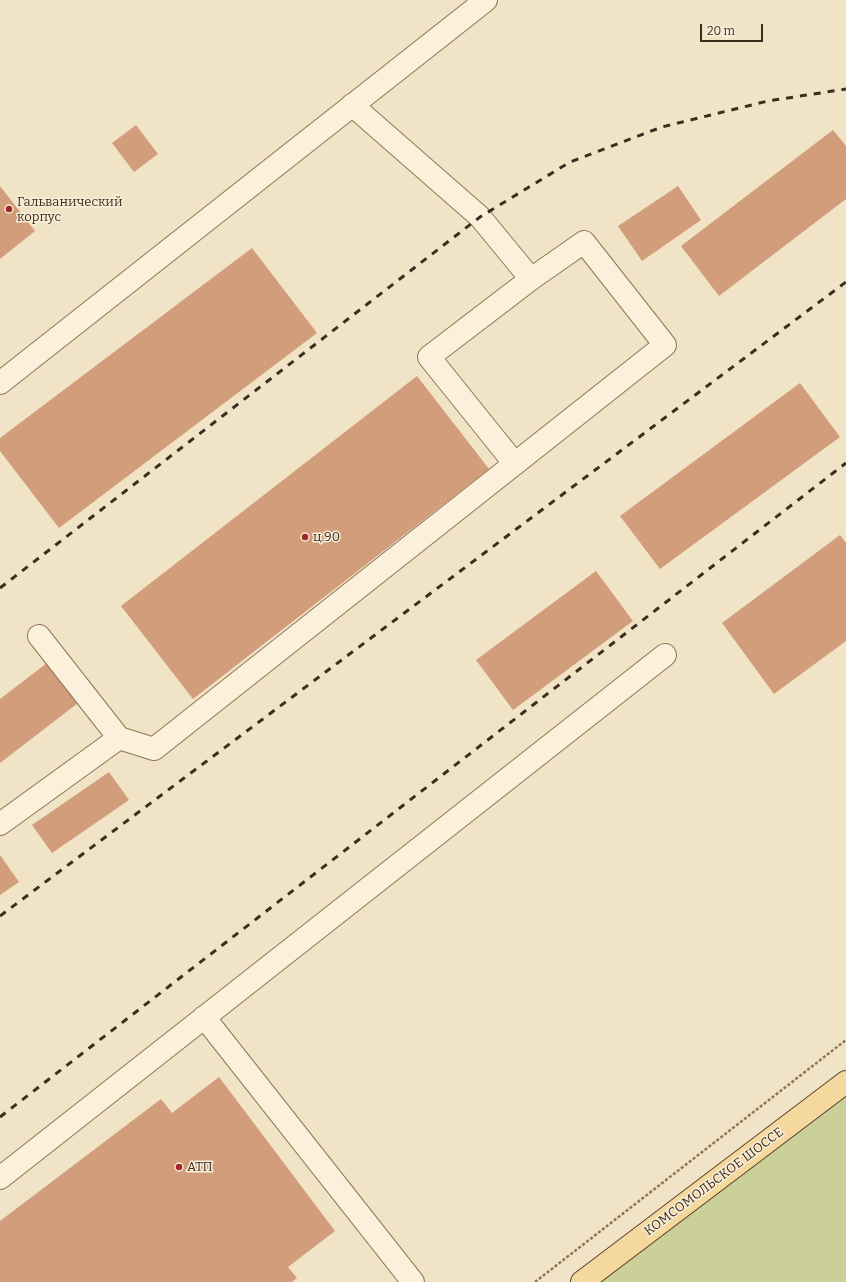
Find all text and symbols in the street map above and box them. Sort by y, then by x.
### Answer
scale bar [702,16,765,42]
text: 20 m [707,24,735,38]
place label: Гальванический корпус [17,194,123,225]
marker: Гальванический корпус [4,204,14,214]
place label: ц.90 [313,529,340,545]
marker: ц.90 [300,532,310,542]
street label: КОМСОМОЛЬСКОЕ ШОССЕ [641,1125,787,1239]
place label: АТП [187,1159,213,1175]
marker: АТП [174,1162,184,1172]

